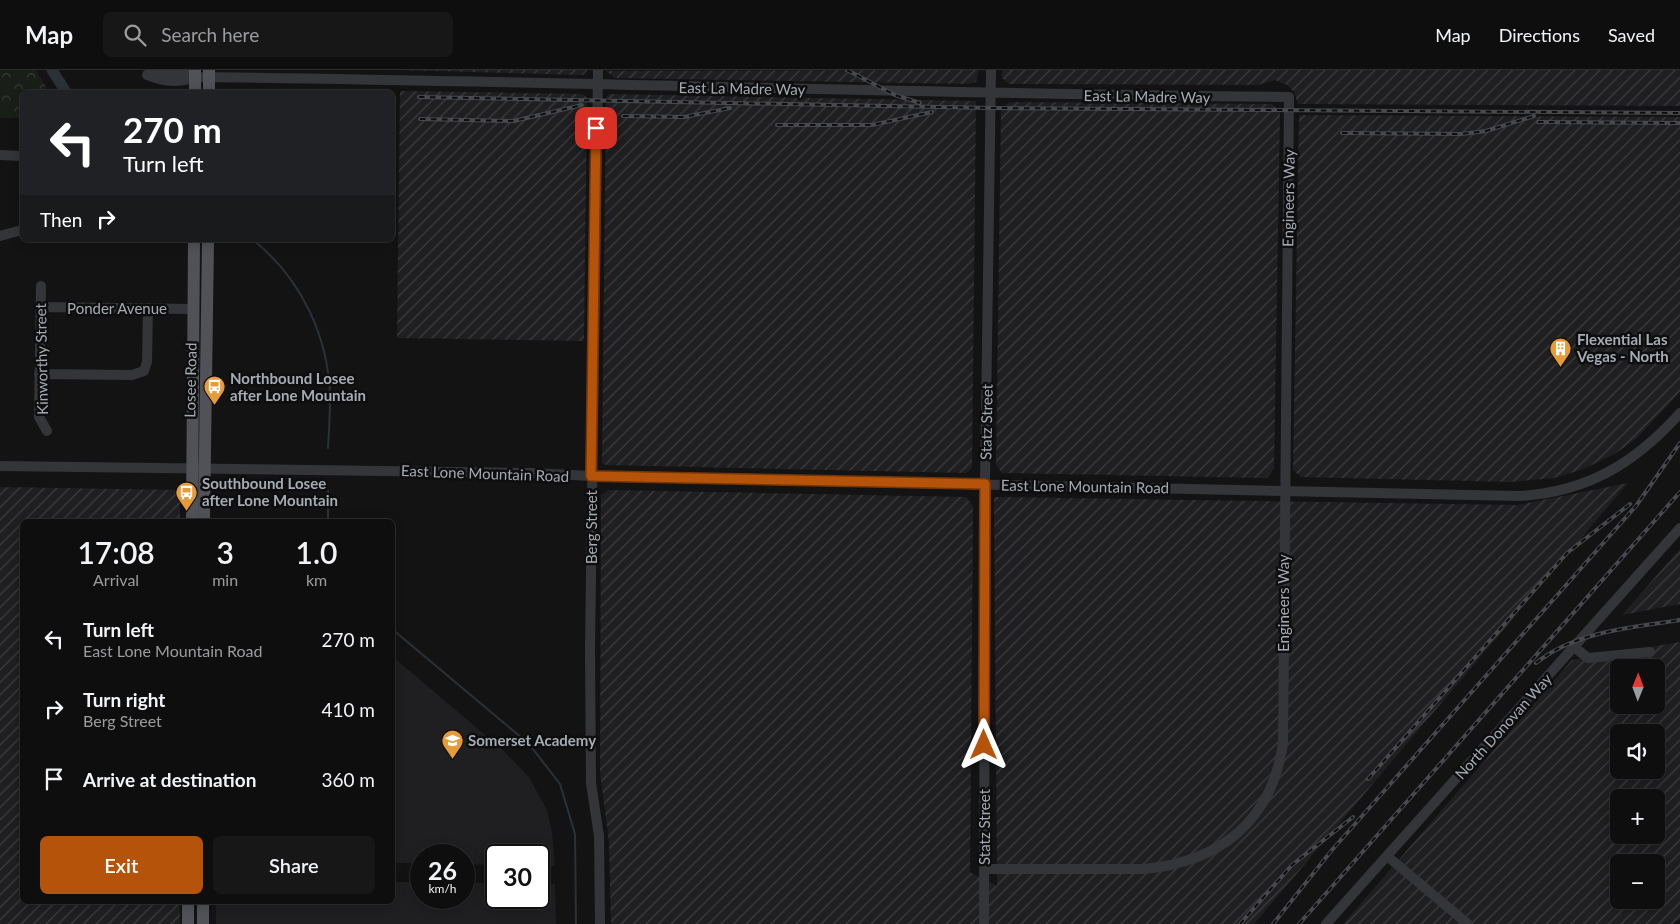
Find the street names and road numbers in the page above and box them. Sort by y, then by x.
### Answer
street label: East La Madre Way [679,78,806,98]
street label: East La Madre Way [1084,86,1211,106]
street label: Engineers Way [1278,149,1298,247]
street label: Ponder Avenue [67,299,167,317]
street label: Kinworthy Street [31,302,51,415]
street label: Losee Road [180,342,200,418]
street label: Statz Street [976,383,996,460]
street label: East Lone Mountain Road [401,461,569,485]
street label: East Lone Mountain Road [1001,476,1169,496]
street label: Berg Street [582,489,600,564]
street label: Engineers Way [1274,554,1292,652]
street label: North Donovan Way [1451,669,1555,783]
street label: Statz Street [975,788,993,865]

